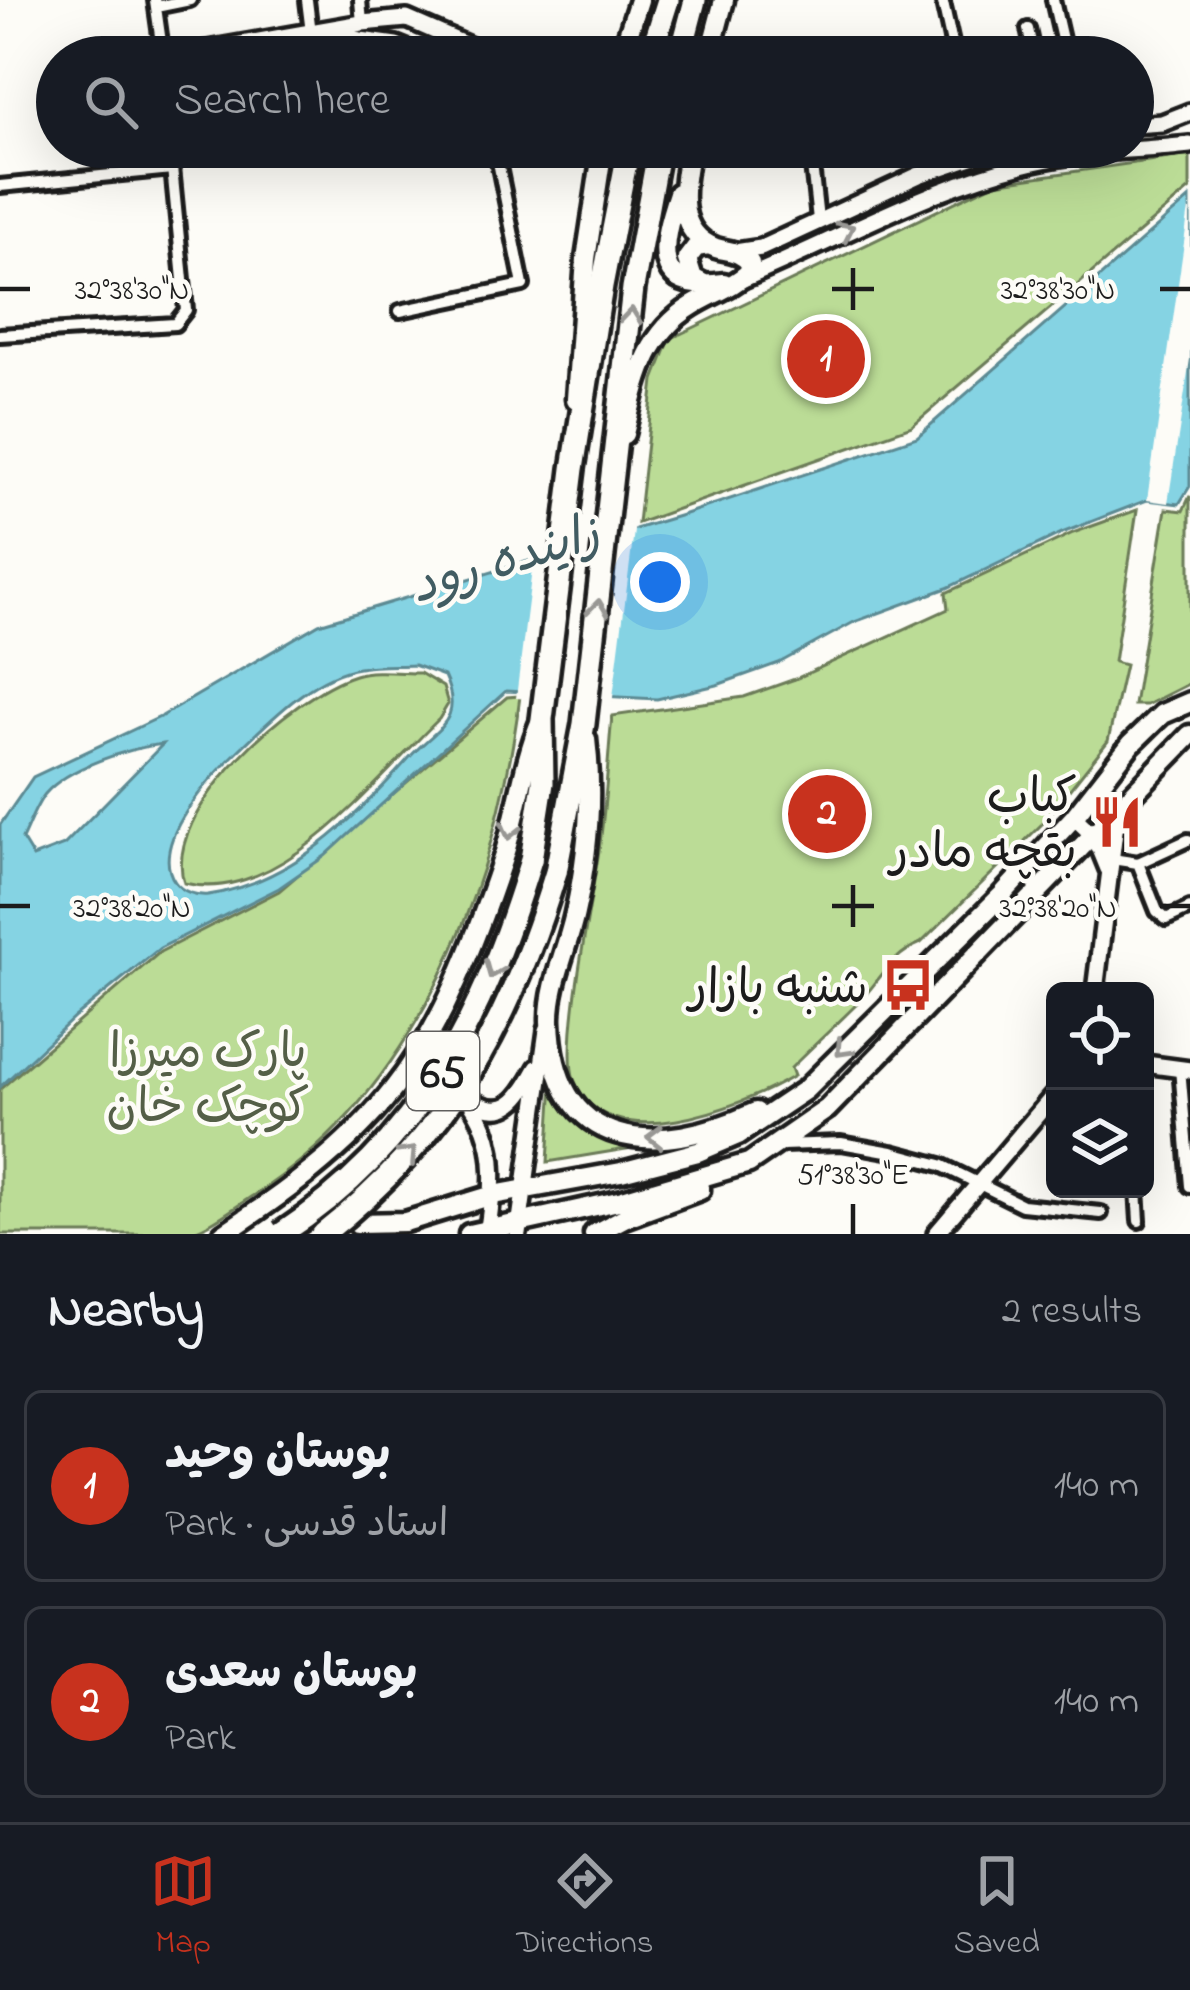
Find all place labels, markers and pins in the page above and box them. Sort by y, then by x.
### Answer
pin: 1 [787,314,865,404]
place label: کباب بقچه مادر [886,764,1077,889]
pin: 2 [788,769,866,859]
restaurant icon: کباب بقچه مادر [1088,793,1146,851]
place label: شنبه بازار [685,955,868,1025]
bus stop icon: شنبه بازار [879,956,937,1014]

